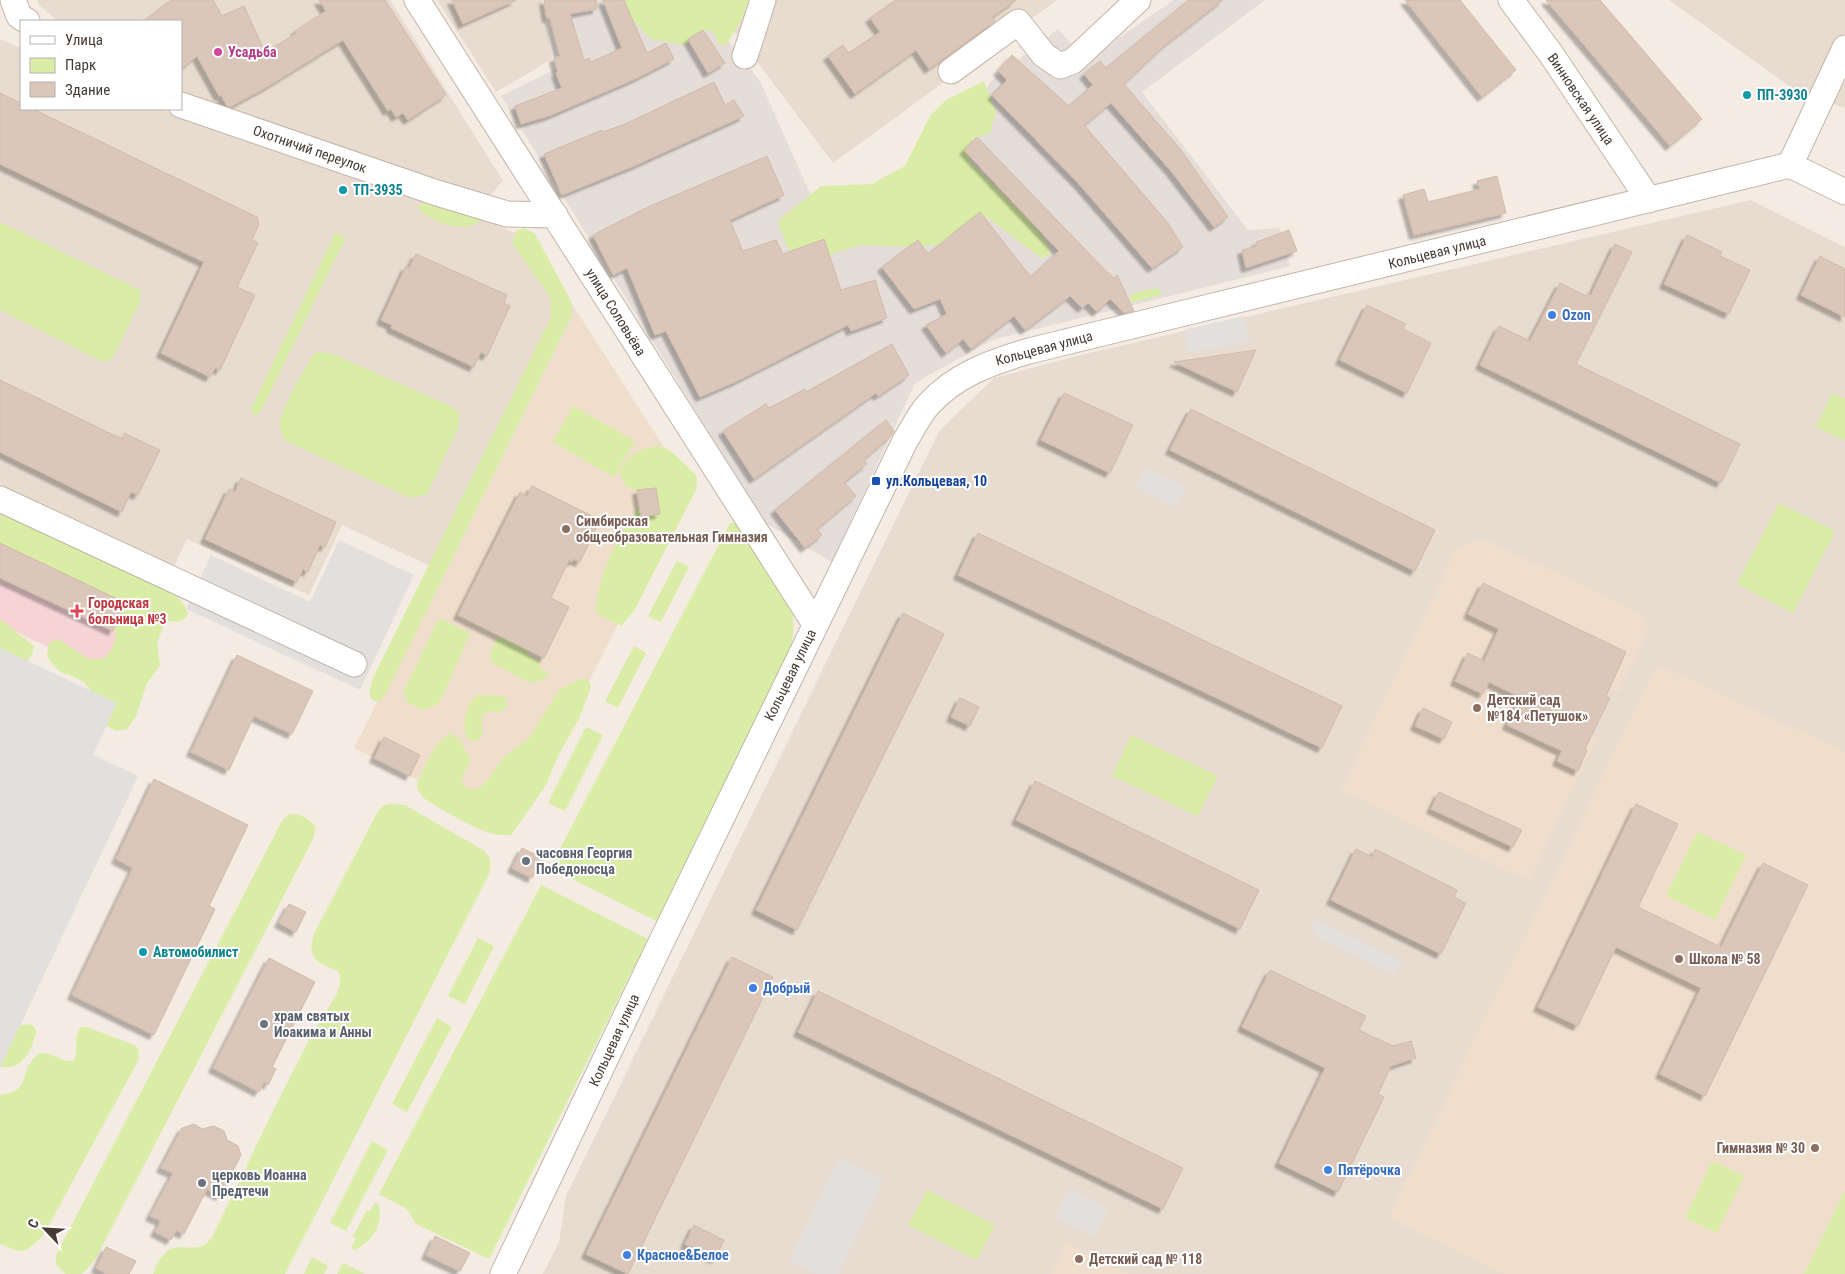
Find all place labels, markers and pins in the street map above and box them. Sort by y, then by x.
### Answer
place label: Усадьба [228,44,277,60]
marker: Усадьба [212,46,224,58]
place label: ПП-3930 [1757,87,1808,103]
marker: ПП-3930 [1741,89,1753,101]
place label: ТП-3935 [353,182,403,198]
marker: ТП-3935 [337,184,349,196]
place label: Ozon [1562,307,1591,323]
marker: Ozon [1546,309,1558,321]
place label: ул.Кольцевая, 10 [886,473,987,489]
marker: ул.Кольцевая, 10 [870,475,882,487]
place label: Симбирская общеобразовательная Гимназия [576,513,768,545]
marker: Симбирская общеобразовательная Гимназия [560,523,572,535]
place label: Городская больница №3 [88,595,166,627]
marker: Городская больница №3 [70,604,84,618]
place label: Детский сад №184 «Петушок» [1487,692,1588,724]
marker: Детский сад №184 «Петушок» [1471,702,1483,714]
place label: часовня Георгия Победоносца [536,845,632,877]
marker: часовня Георгия Победоносца [520,855,532,867]
place label: Автомобилист [153,944,239,960]
marker: Автомобилист [137,946,149,958]
place label: Школа № 58 [1689,951,1761,967]
marker: Школа № 58 [1673,953,1685,965]
place label: Добрый [763,980,810,996]
marker: Добрый [747,982,759,994]
place label: храм святых Иоакима и Анны [274,1008,372,1040]
marker: храм святых Иоакима и Анны [258,1018,270,1030]
place label: Гимназия № 30 [1716,1140,1805,1156]
marker: Гимназия № 30 [1809,1142,1821,1154]
place label: Пятёрочка [1338,1162,1401,1178]
marker: Пятёрочка [1322,1164,1334,1176]
place label: церковь Иоанна Предтечи [212,1167,307,1199]
marker: церковь Иоанна Предтечи [196,1177,208,1189]
place label: Красное&Белое [637,1247,729,1263]
marker: Красное&Белое [621,1249,633,1261]
place label: Детский сад № 118 [1089,1251,1202,1267]
marker: Детский сад № 118 [1073,1253,1085,1265]

